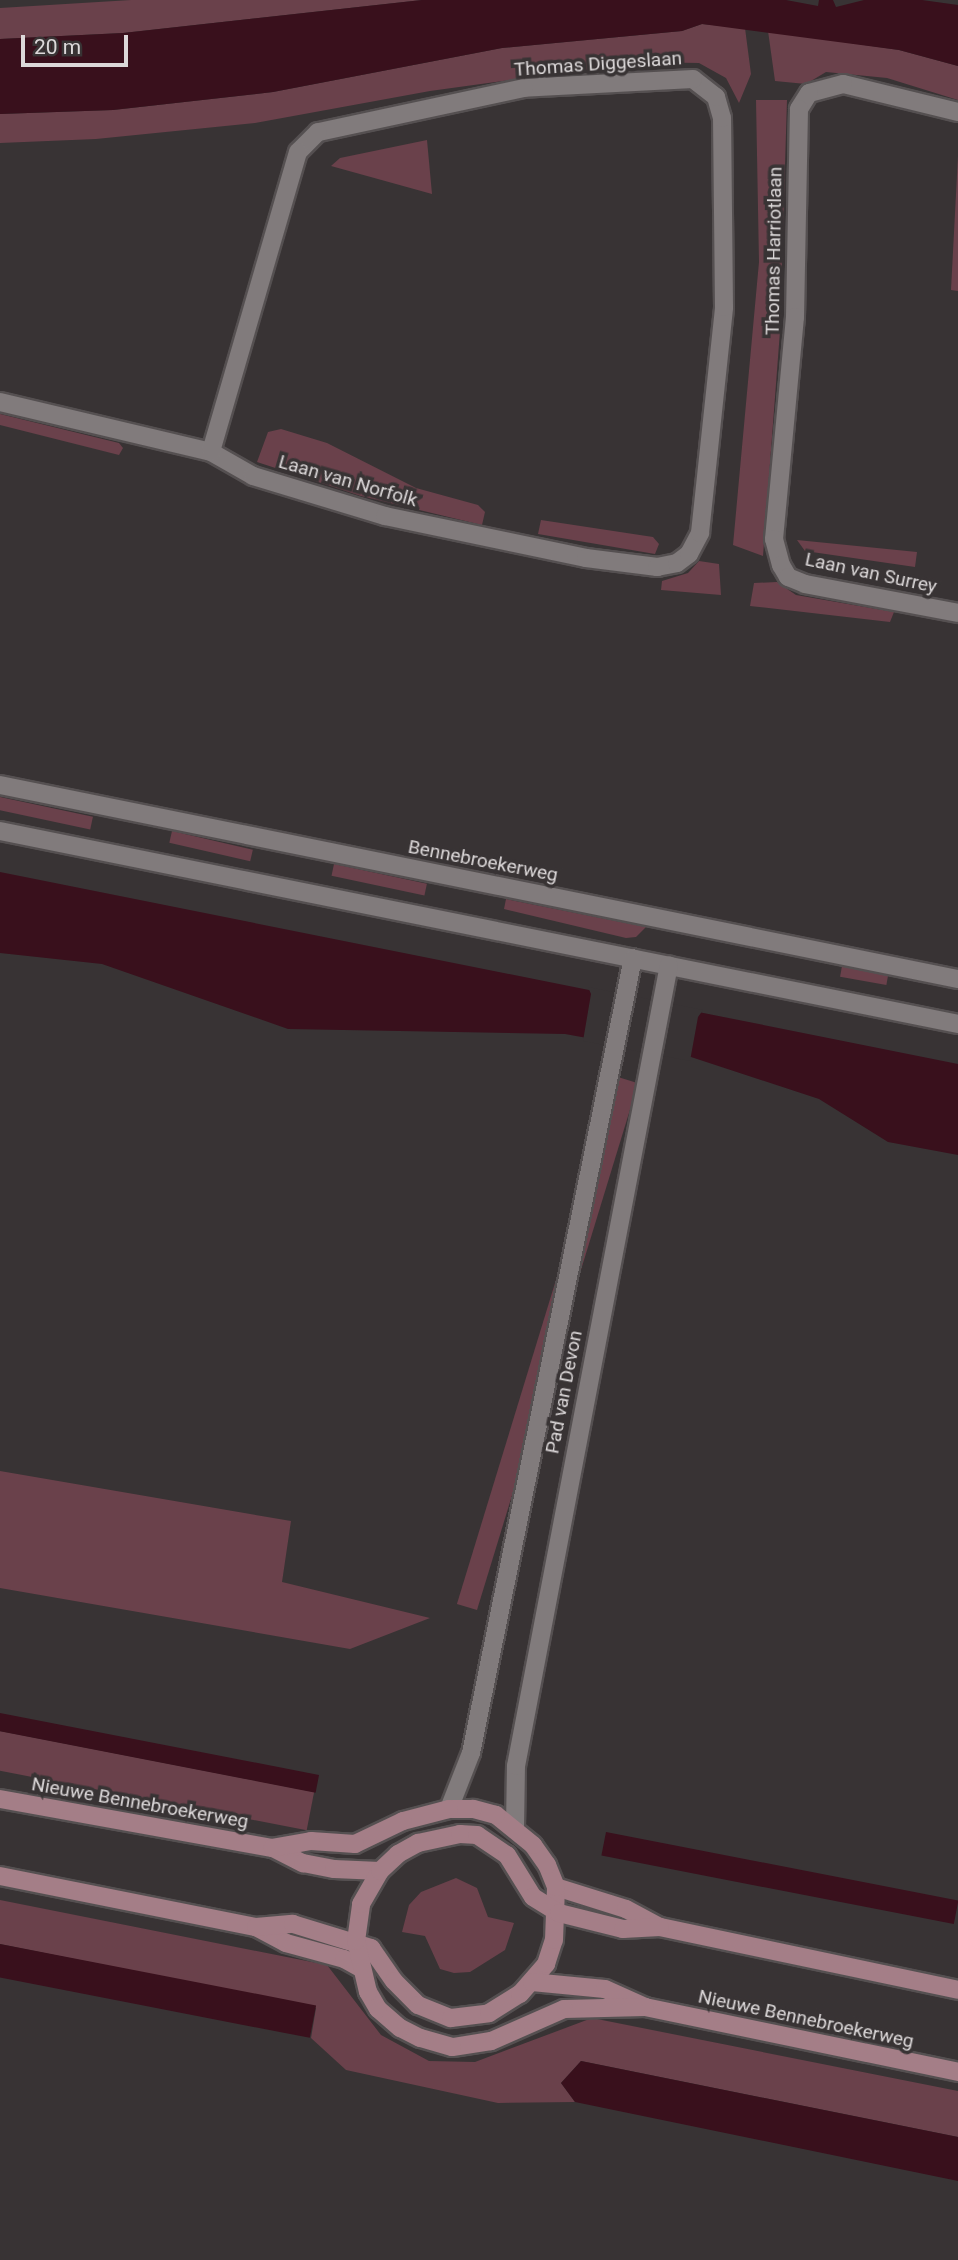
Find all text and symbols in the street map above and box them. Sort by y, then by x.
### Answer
scale bar [24,21,131,65]
text: 20 m [34,35,81,59]
street label: Thomas Diggeslaan [513,47,683,81]
street label: Thomas Harriotlaan [761,167,787,335]
street label: Laan van Norfolk [276,450,420,512]
street label: Laan van Surrey [803,548,939,598]
street label: Bennebroekerweg [406,835,560,887]
street label: Pad van Devon [541,1328,587,1456]
street label: Nieuwe Bennebroekerweg [30,1773,250,1833]
street label: Nieuwe Bennebroekerweg [696,1985,916,2053]

